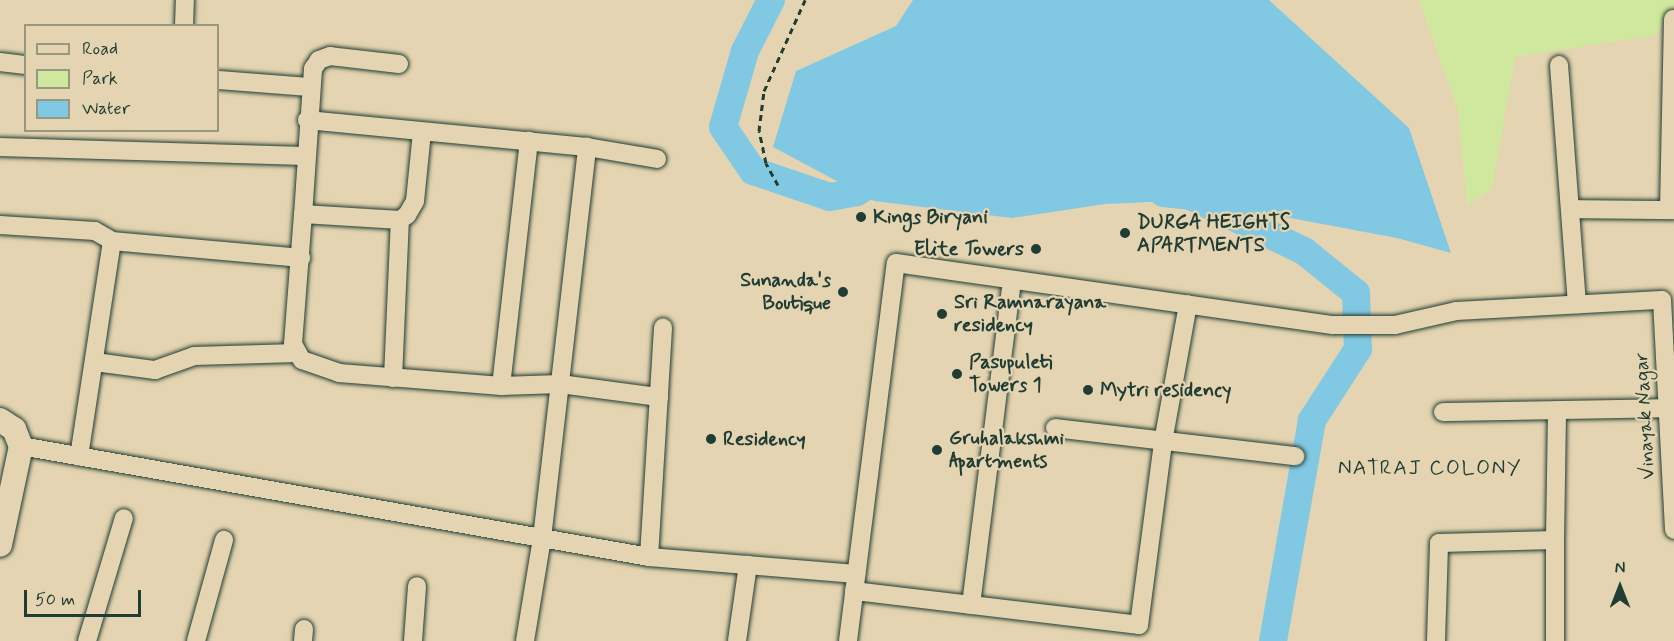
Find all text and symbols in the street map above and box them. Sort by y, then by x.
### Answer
legend [24,24,219,132]
text: Road [82,37,118,61]
text: Park [82,67,118,91]
text: Water [82,97,130,121]
place label: Kings Biryani [873,205,986,229]
marker: Kings Biryani [854,210,868,224]
place label: DURGA HEIGHTS APARTMENTS [1137,210,1291,257]
marker: DURGA HEIGHTS APARTMENTS [1118,226,1132,240]
place label: Elite Towers [916,237,1024,261]
marker: Elite Towers [1029,242,1043,256]
place label: Sunanda's Boutique [740,268,831,315]
marker: Sunanda's Boutique [836,285,850,299]
place label: Sri Ramnarayana residency [954,290,1114,337]
marker: Sri Ramnarayana residency [935,307,949,321]
place label: Pasupuleti Towers 1 [969,350,1052,397]
street label: Vinayak Nagar [1630,352,1660,480]
marker: Pasupuleti Towers 1 [950,367,964,381]
place label: Mytri residency [1100,378,1233,402]
marker: Mytri residency [1081,383,1095,397]
place label: Gruhalakshmi Apartments [949,426,1064,473]
place label: Residency [723,427,806,451]
marker: Residency [704,432,718,446]
marker: Gruhalakshmi Apartments [930,443,944,457]
district label: NATRAJ COLONY [1337,455,1523,481]
north arrow [1590,557,1650,617]
text: N [1615,558,1625,579]
scale bar [27,578,144,616]
text: 50 m [35,588,75,612]

